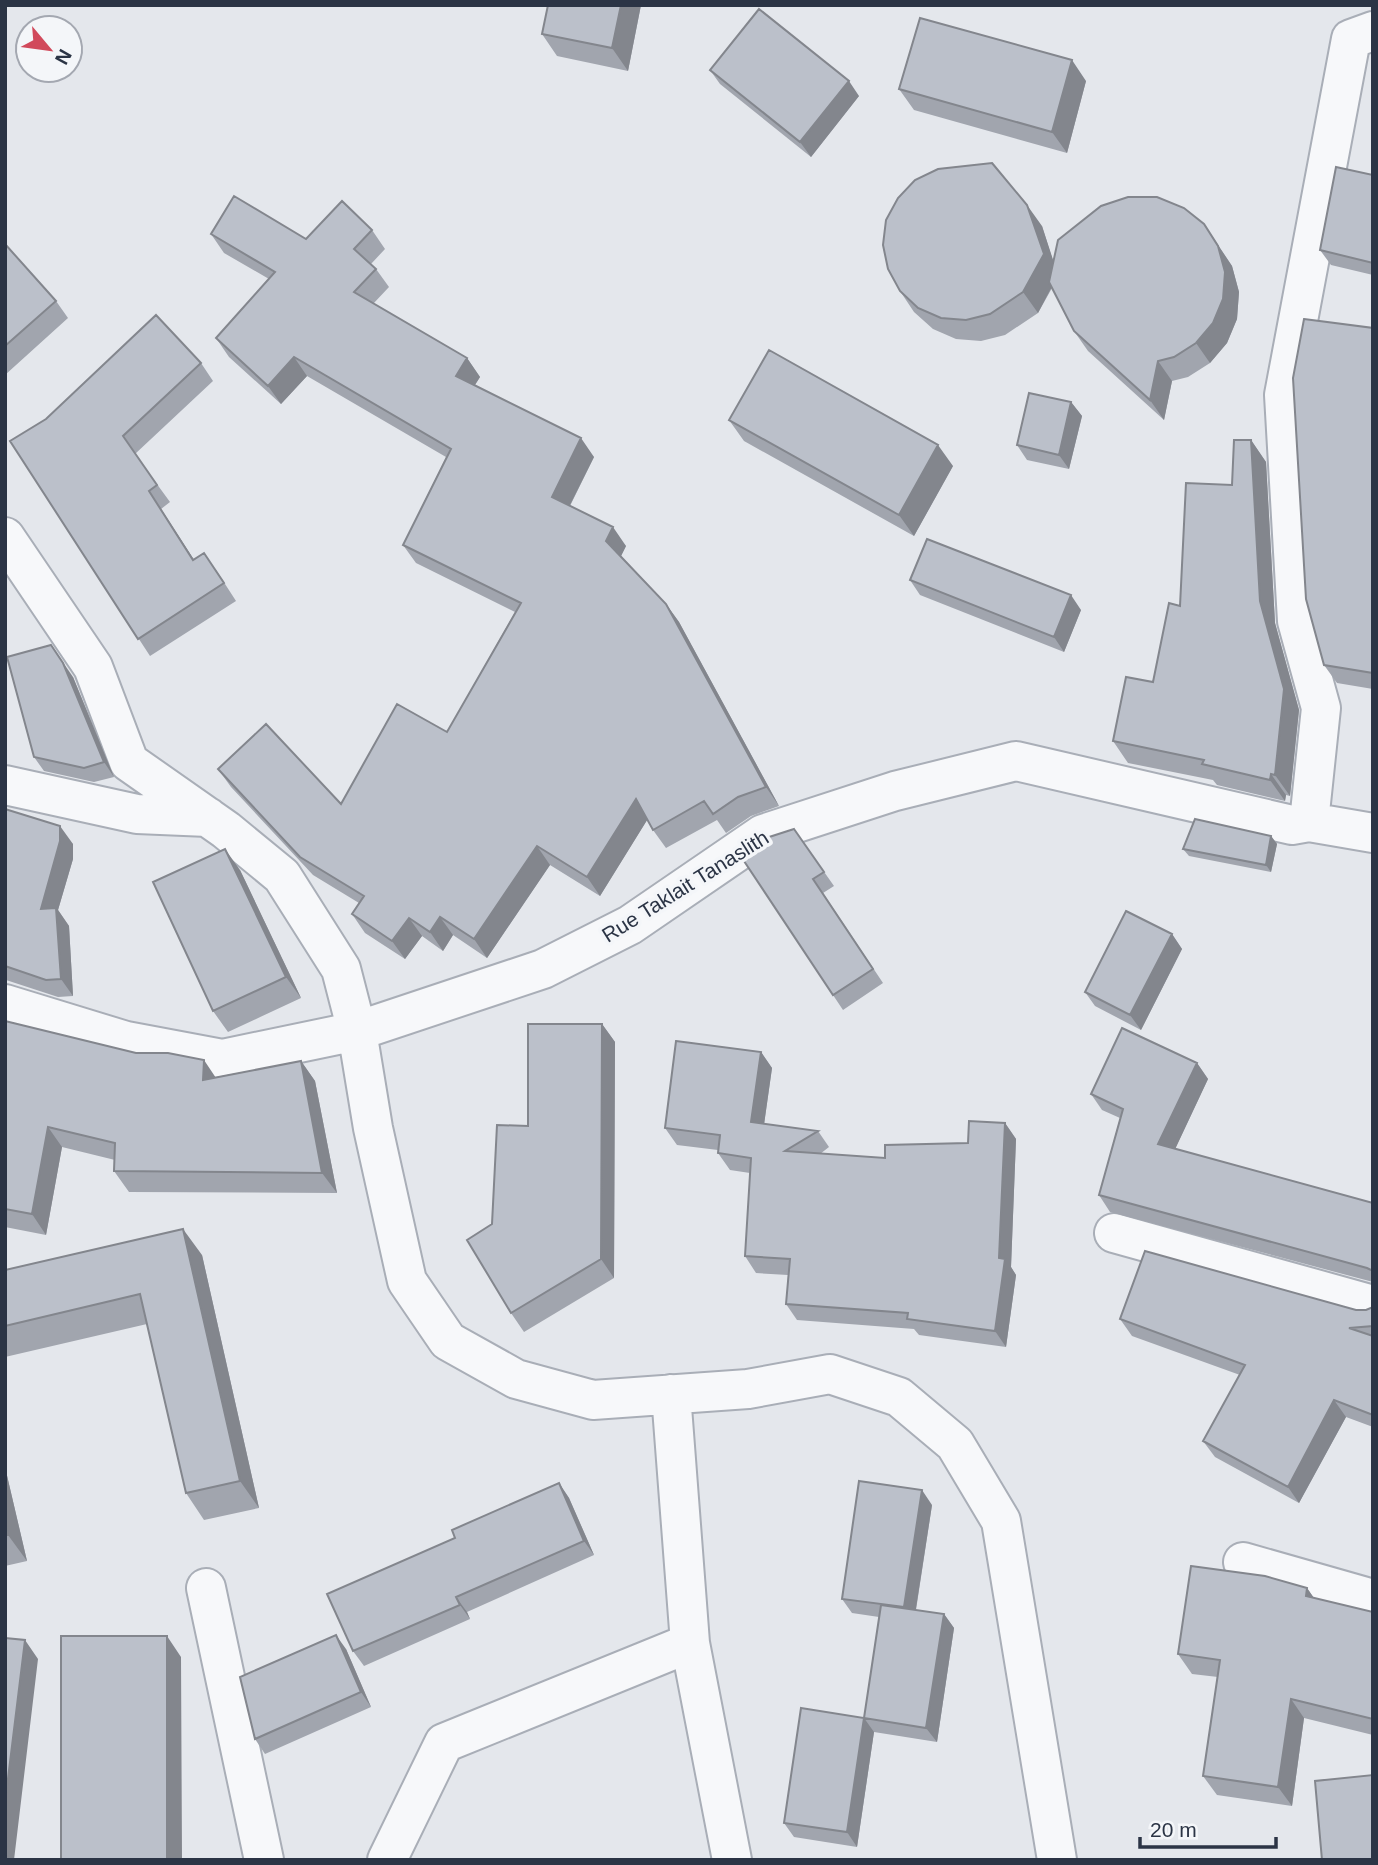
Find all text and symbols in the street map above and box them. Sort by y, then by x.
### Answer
north arrow [14,14,84,84]
text: N [51,46,76,68]
street label: Rue Taklait Tanaslith [598,825,772,947]
scale bar [1140,1806,1276,1850]
text: 20 m [1150,1818,1197,1841]

